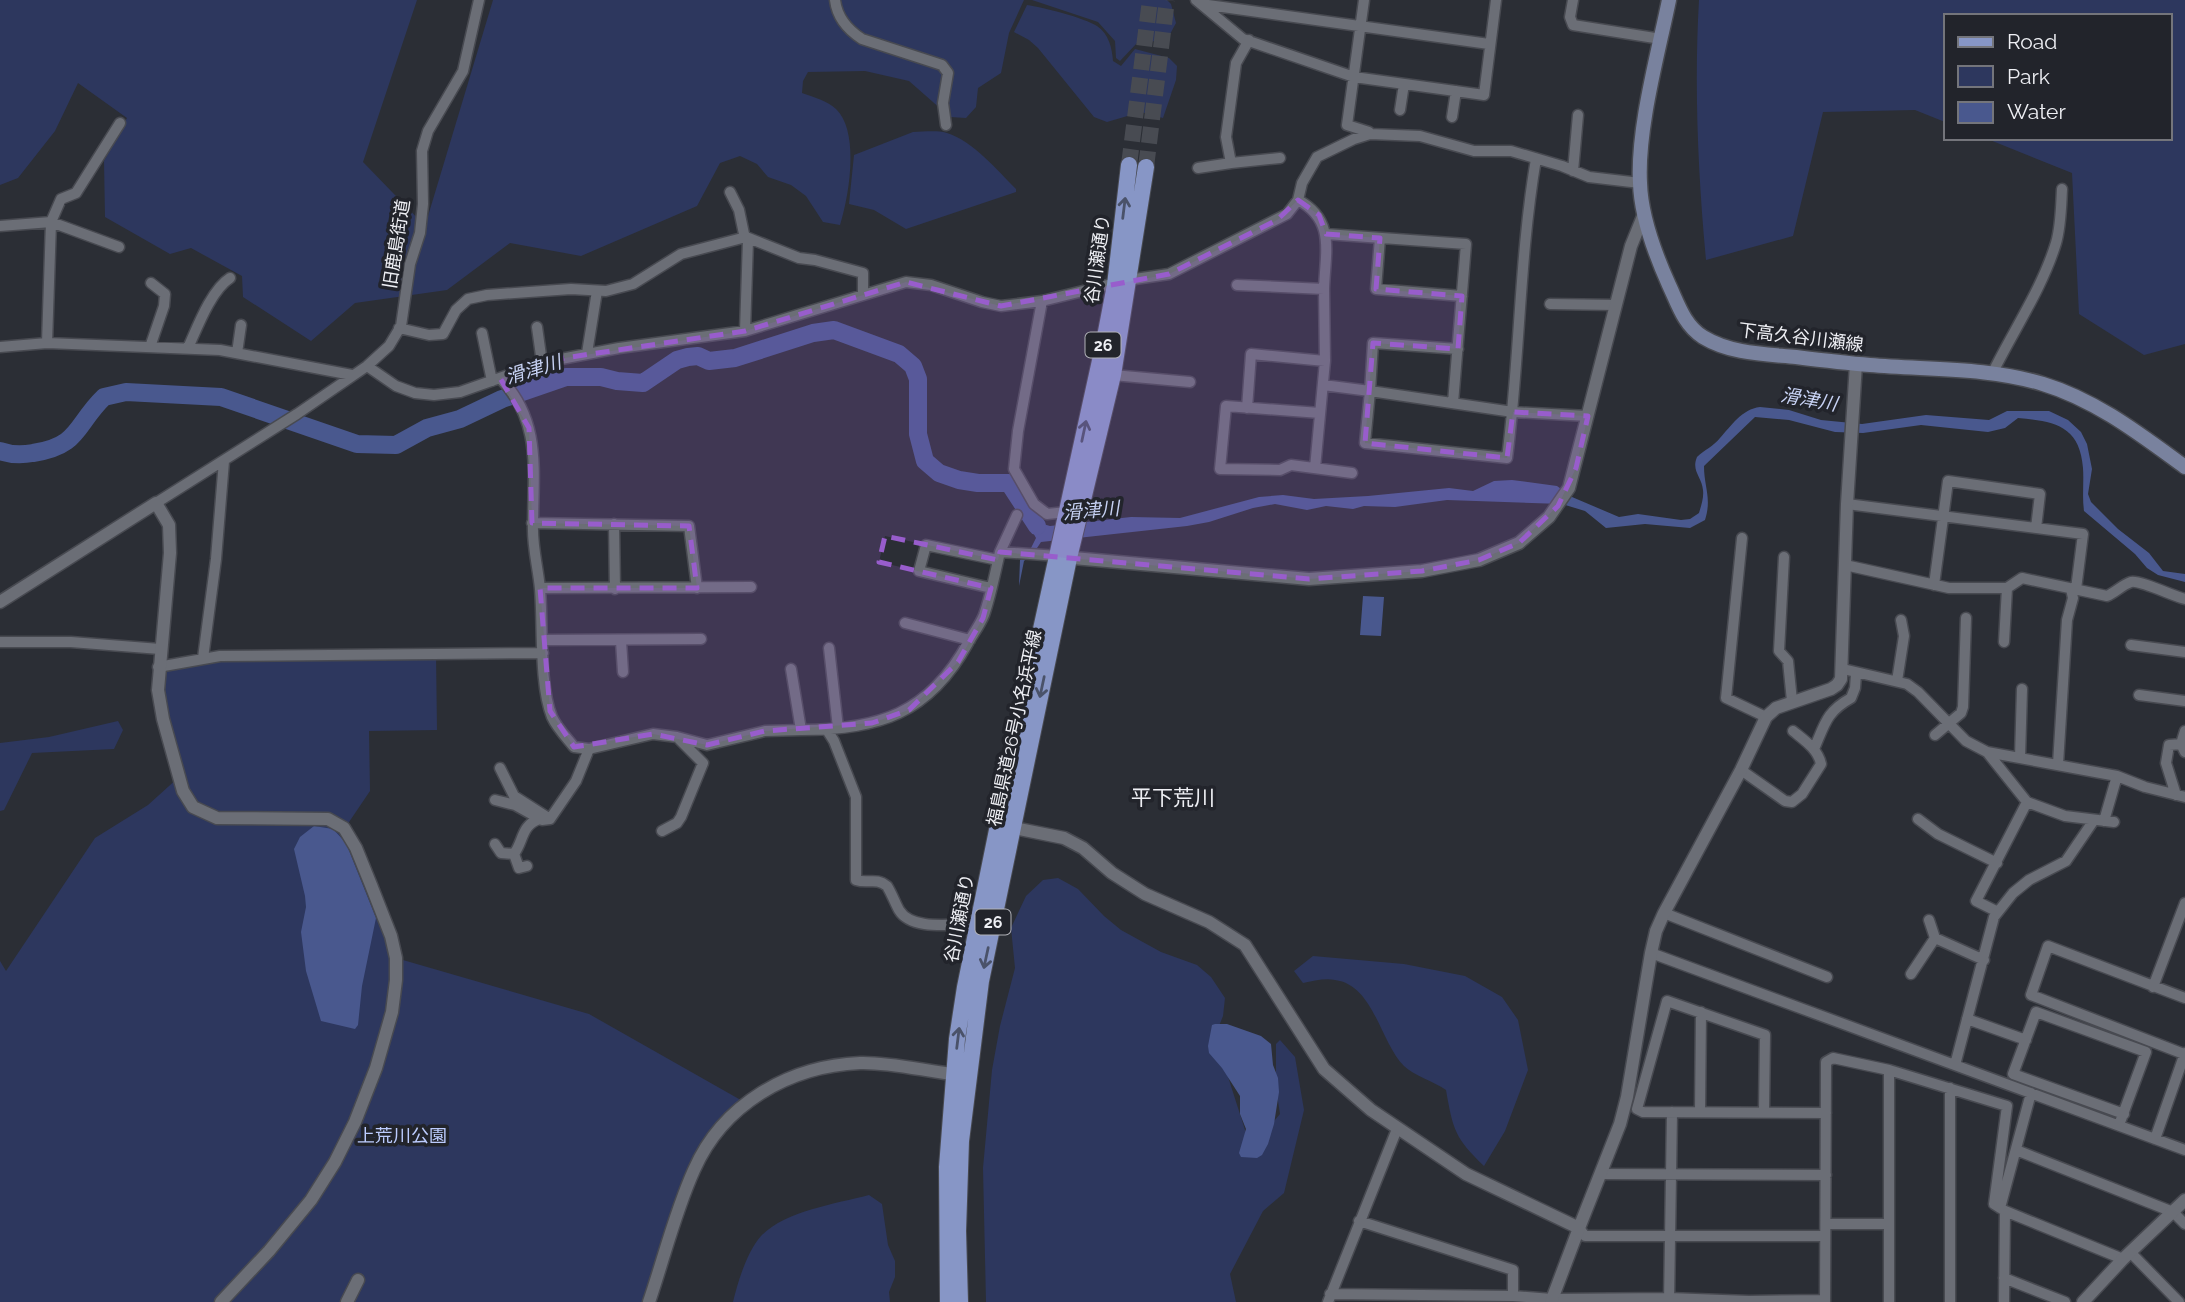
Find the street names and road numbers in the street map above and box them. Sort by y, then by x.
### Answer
street label: 旧鹿島街道 [379,198,413,290]
street label: 谷川瀬通り [1080,213,1114,305]
street label: 下高久谷川瀬線 [1737,319,1865,355]
road number: 26 [1086,332,1120,358]
street label: 福島県道26号小名浜平線 [983,628,1045,828]
street label: 谷川瀬通り [940,872,978,964]
road number: 26 [976,910,1010,934]

